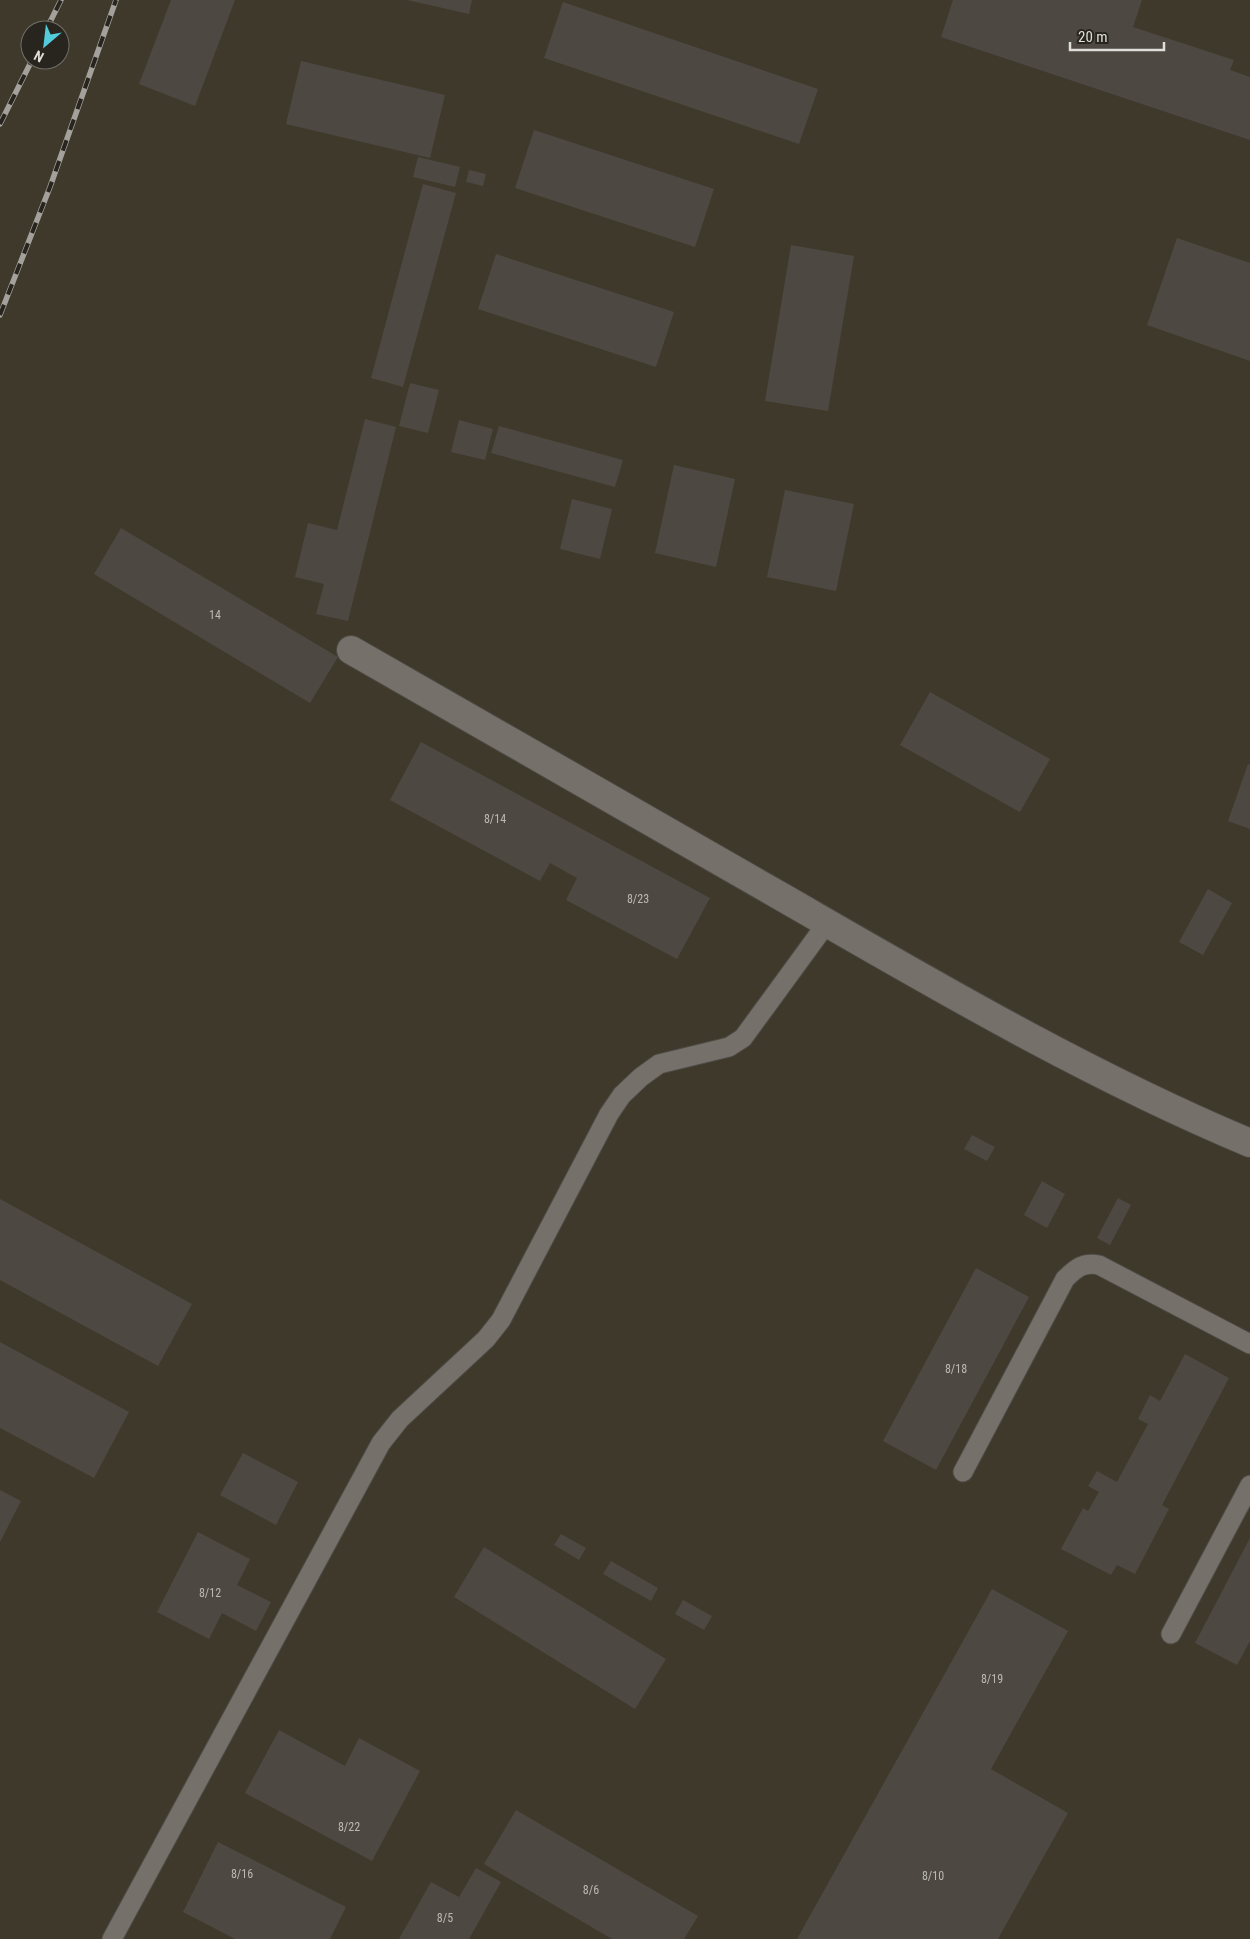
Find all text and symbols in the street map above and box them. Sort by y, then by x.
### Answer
north arrow [20,20,70,70]
scale bar [1070,20,1164,52]
text: 20 m [1078,28,1108,46]
text: N [31,47,46,66]
house number: 14 [209,608,221,622]
house number: 8/14 [484,812,506,826]
house number: 8/23 [627,892,649,906]
house number: 8/18 [945,1362,967,1376]
house number: 8/12 [199,1586,221,1600]
house number: 8/19 [981,1672,1003,1686]
house number: 8/22 [338,1820,360,1834]
house number: 8/16 [231,1867,253,1881]
house number: 8/10 [922,1869,944,1883]
house number: 8/6 [583,1883,599,1897]
house number: 8/5 [437,1911,453,1925]

